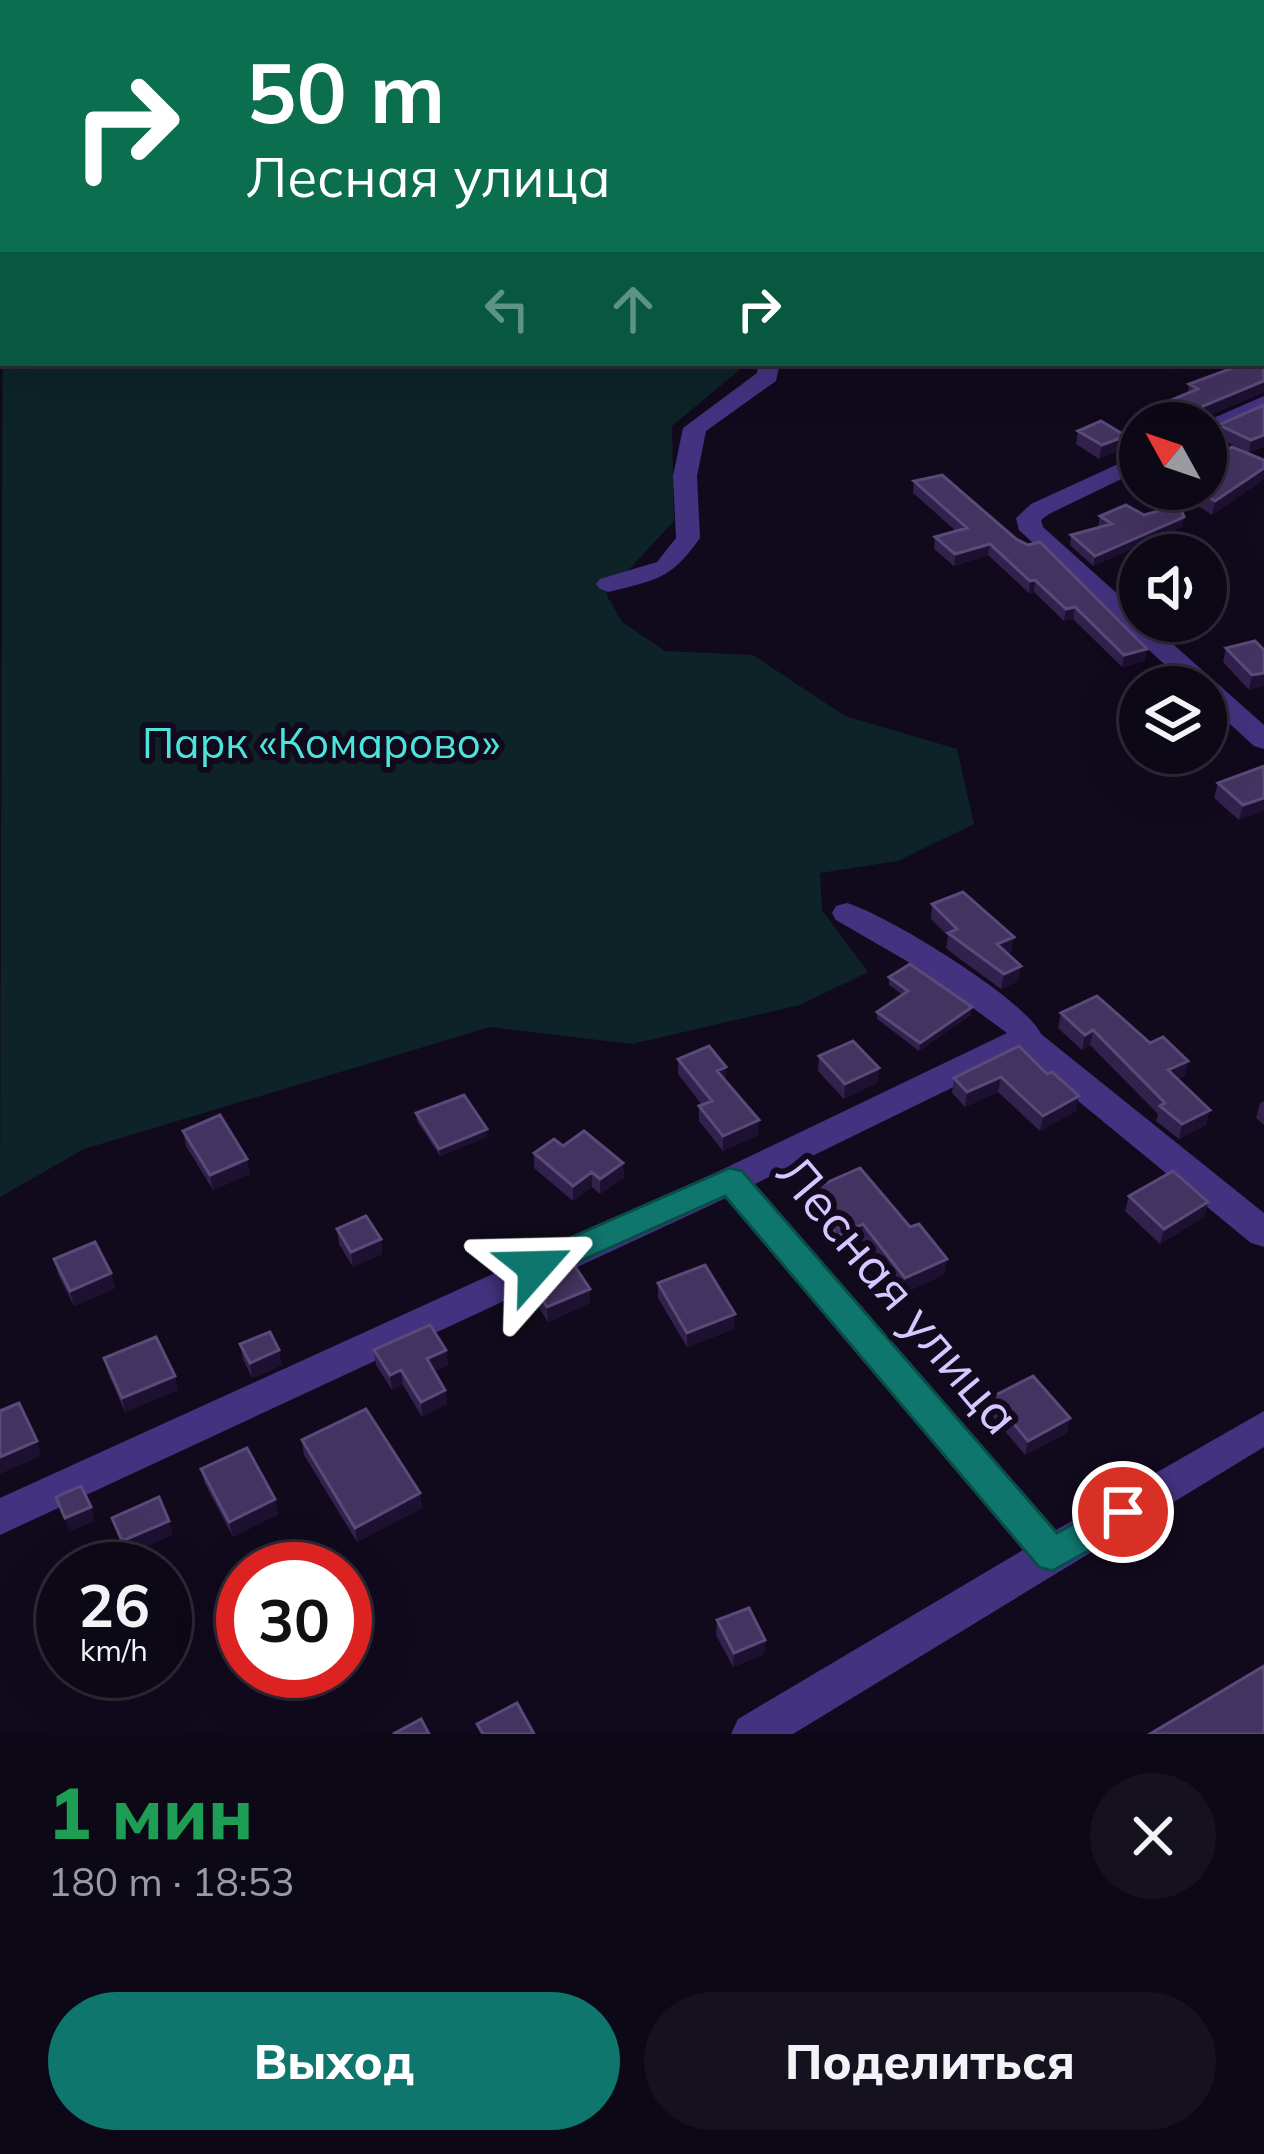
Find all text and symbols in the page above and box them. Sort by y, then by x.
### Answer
text: 50 m [246,39,445,144]
icon: right [48,48,204,204]
text: Лесная улица [246,143,611,211]
icon: left [474,276,540,342]
icon: ahead [600,276,666,342]
icon: right [726,276,792,342]
north arrow [1119,402,1227,510]
map controls [1119,402,1227,774]
button: sound [1119,534,1227,642]
button: layers [1119,666,1227,774]
park label: Парк «Комарово» [142,716,500,769]
street label: Лесная улица [764,1142,1034,1446]
position arrow [472,1204,598,1330]
pin [1072,1461,1174,1563]
icon: arrive [1090,1479,1156,1545]
speed limit sign: 30 [216,1542,372,1698]
text: 26 [78,1567,150,1642]
text: km/h [80,1631,148,1669]
text: 1 мин [48,1767,253,1857]
button: close [1090,1773,1216,1899]
text: 180 m · 18:53 [48,1857,294,1906]
button: Выход [48,1992,620,2130]
button: Поделиться [644,1992,1216,2130]

